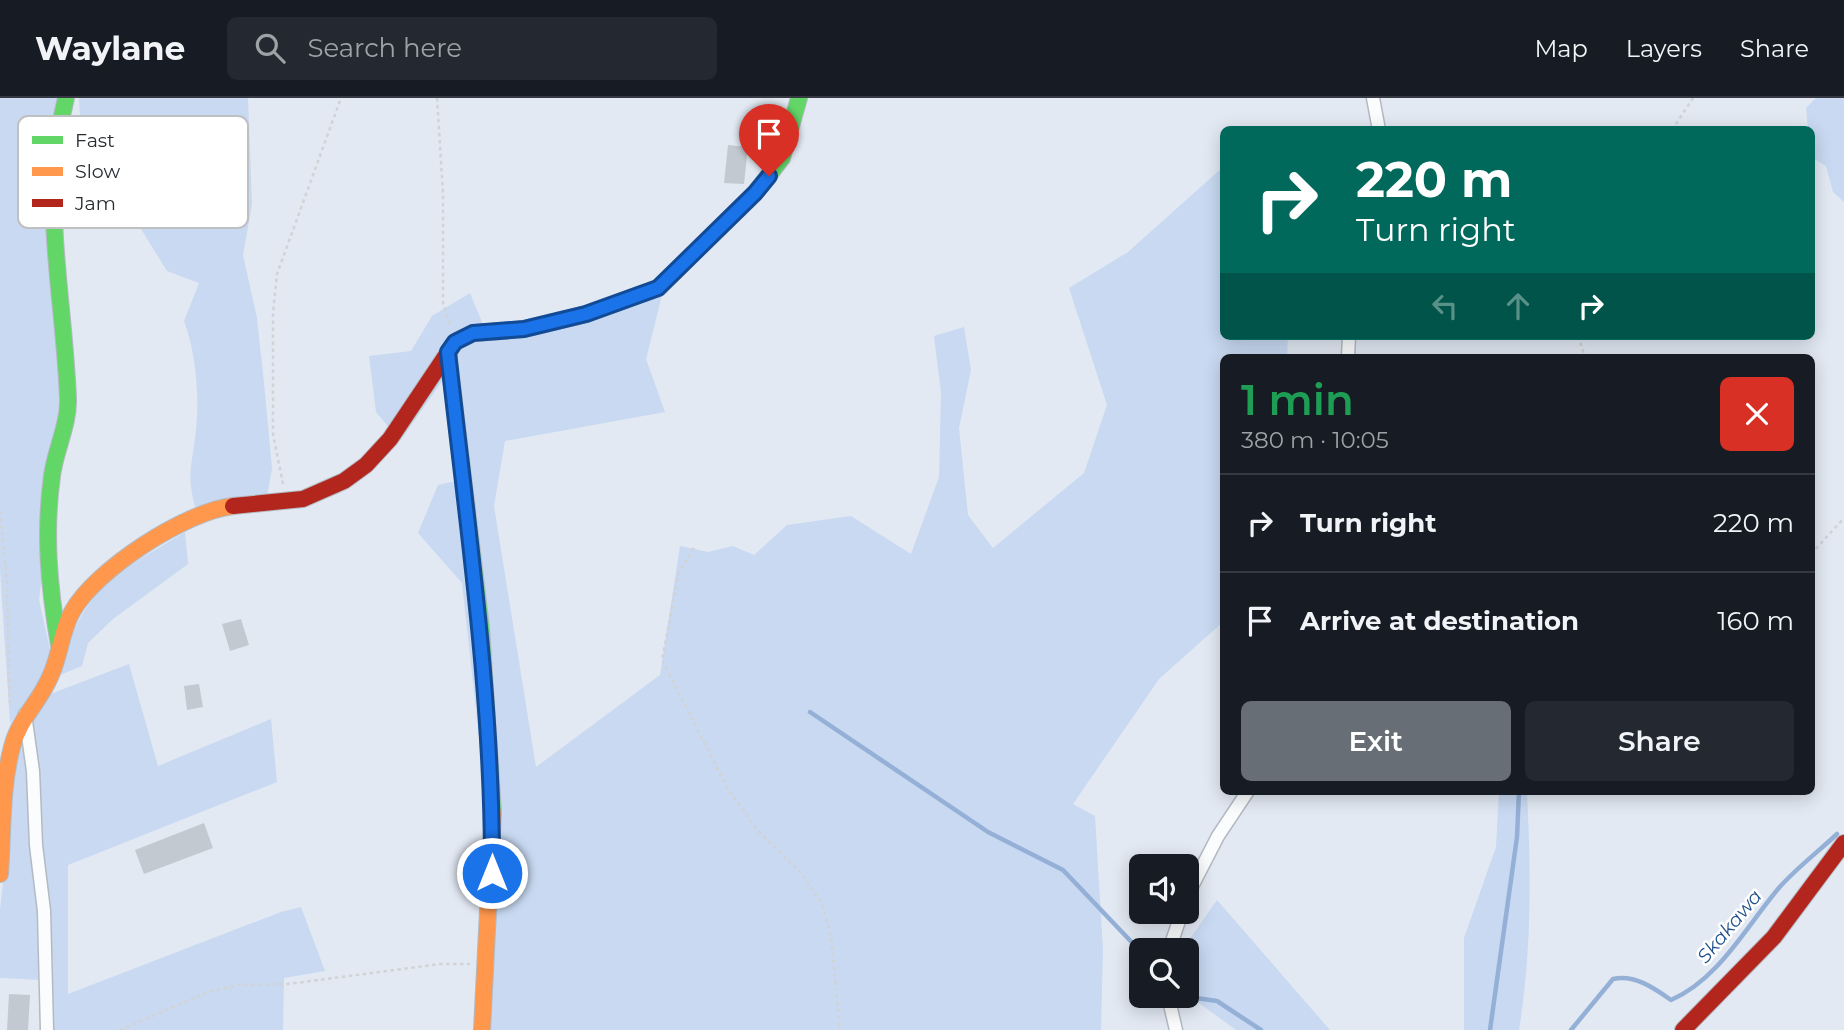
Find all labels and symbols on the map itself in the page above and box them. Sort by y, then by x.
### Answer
pin [739,104,799,176]
legend [18,116,248,228]
text: Fast [75,129,115,152]
text: Slow [75,160,120,183]
text: Jam [74,192,116,215]
position arrow [455,836,529,910]
water label: Skakawa [1692,885,1767,968]

